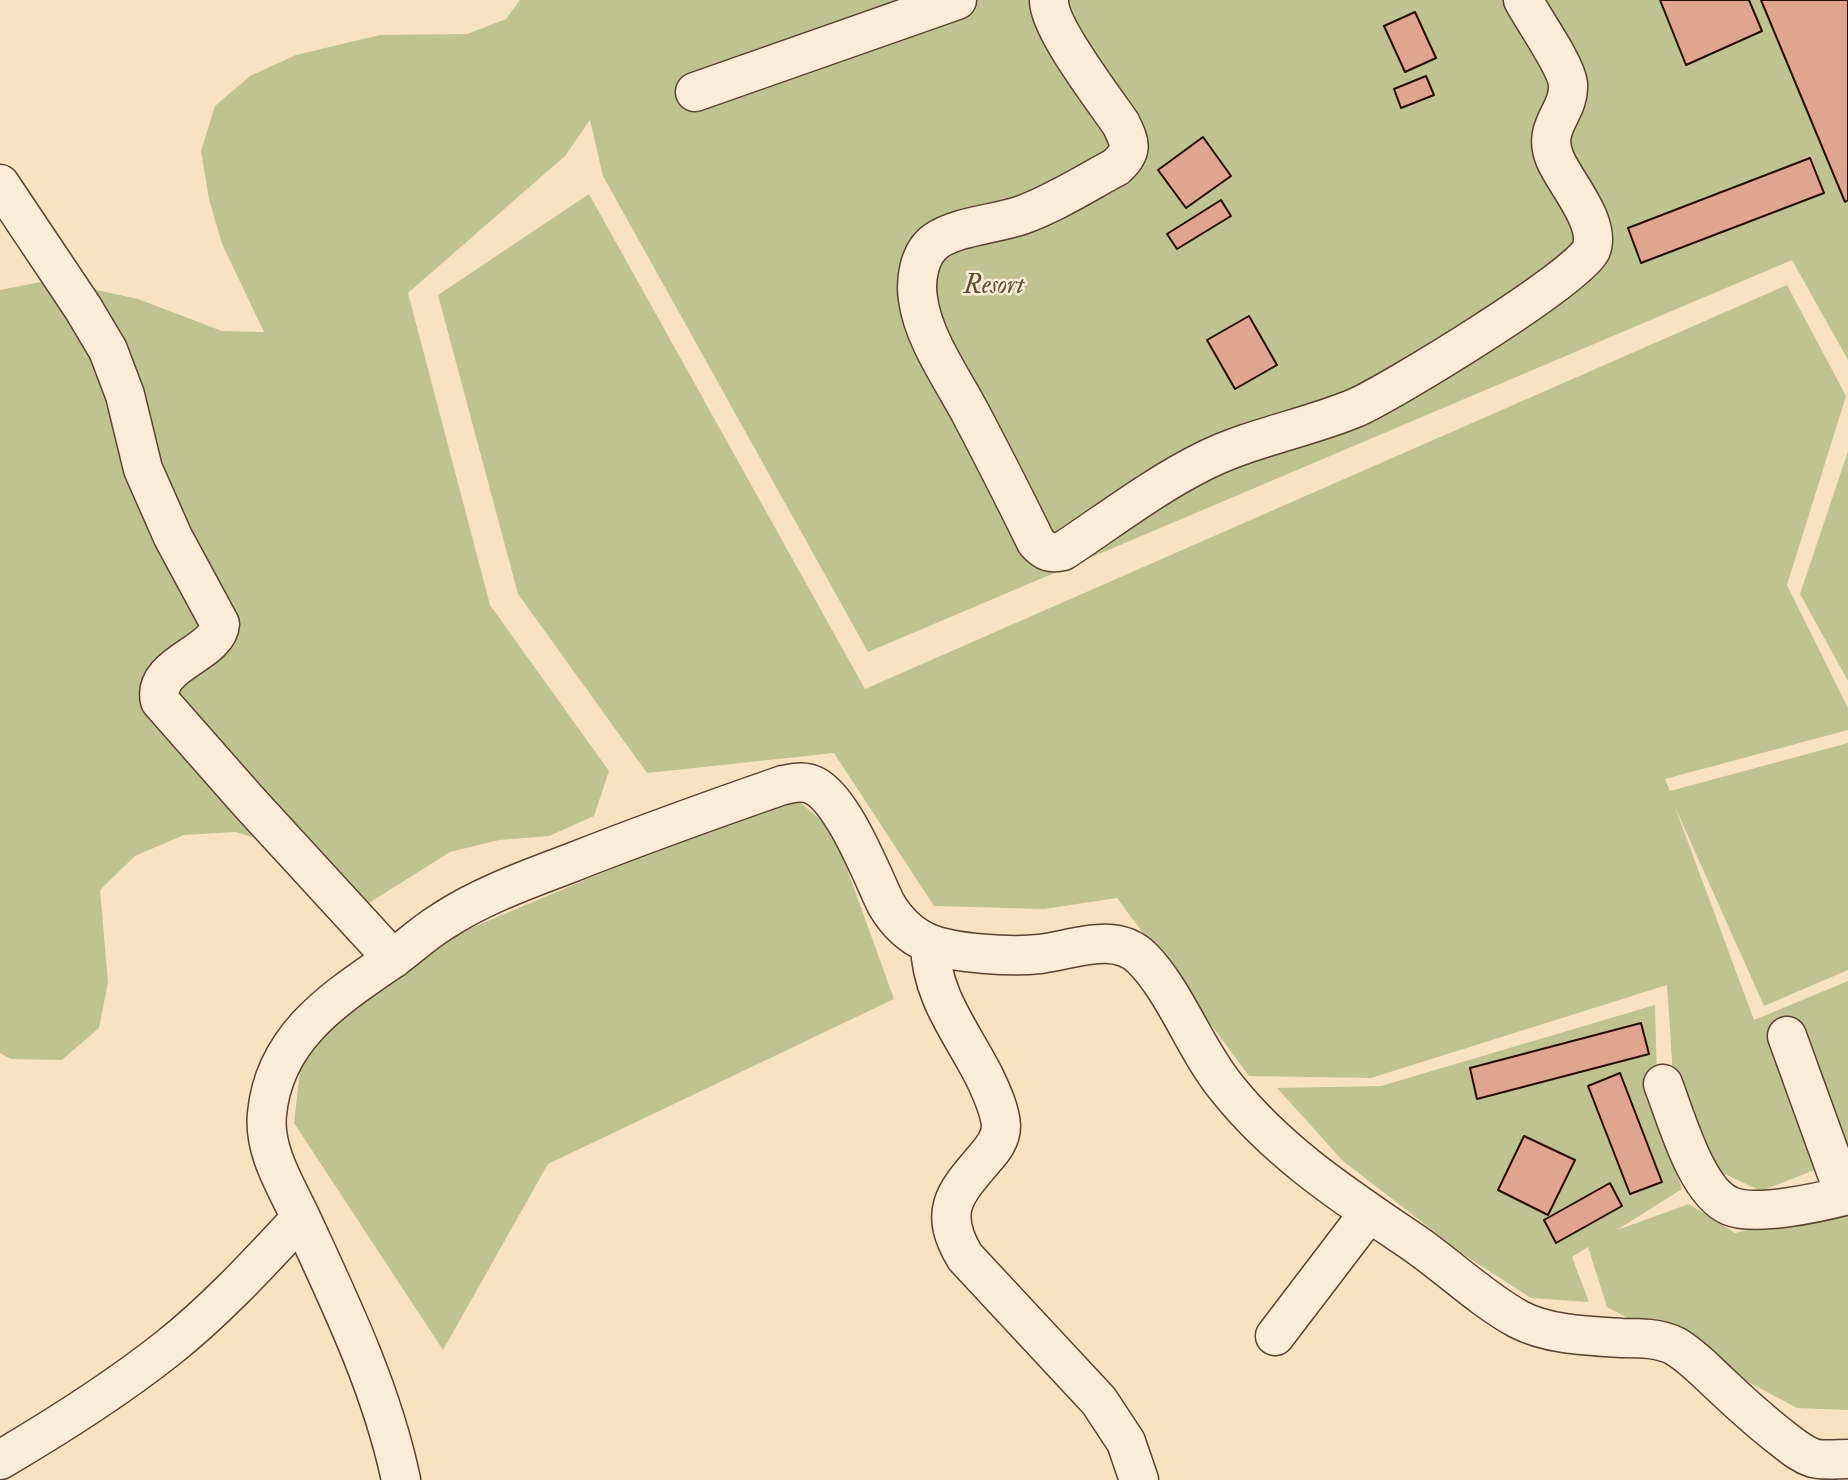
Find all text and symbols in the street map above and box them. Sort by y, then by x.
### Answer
park label: Resort [964,271,1024,303]

